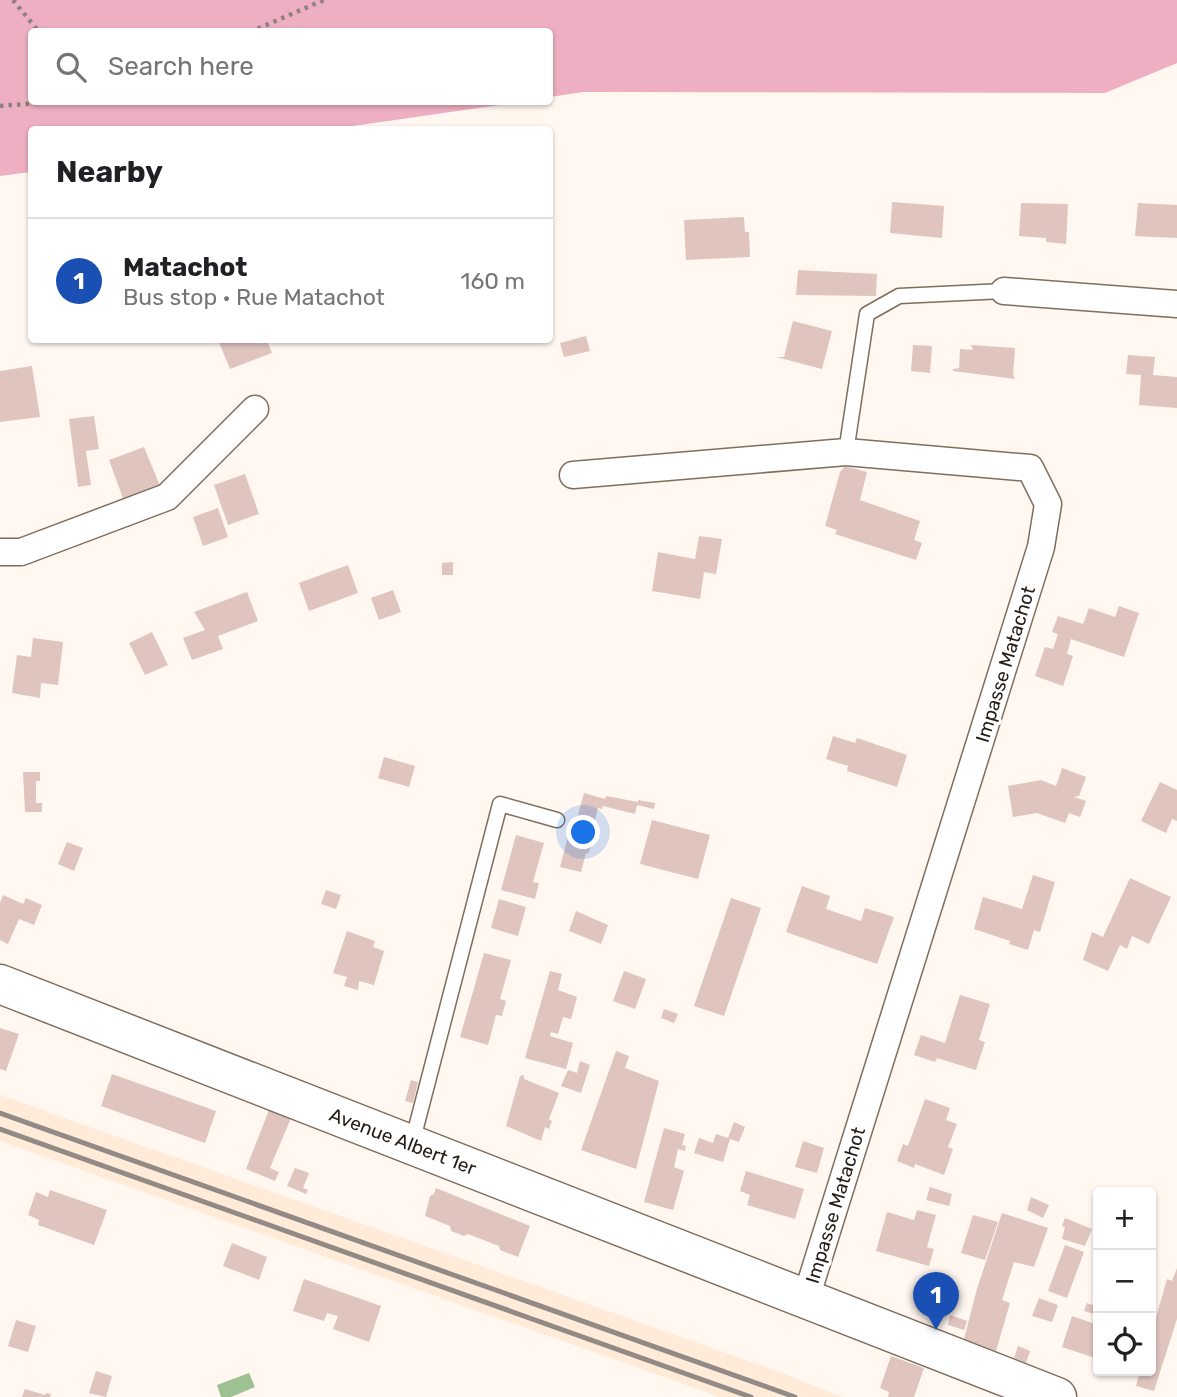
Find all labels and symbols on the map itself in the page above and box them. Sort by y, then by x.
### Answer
street label: Impasse Matachot [971,583,1040,745]
your location [566,815,600,849]
street label: Avenue Albert 1er [326,1103,480,1180]
street label: Impasse Matachot [801,1124,870,1286]
pin: 1 [913,1272,959,1330]

